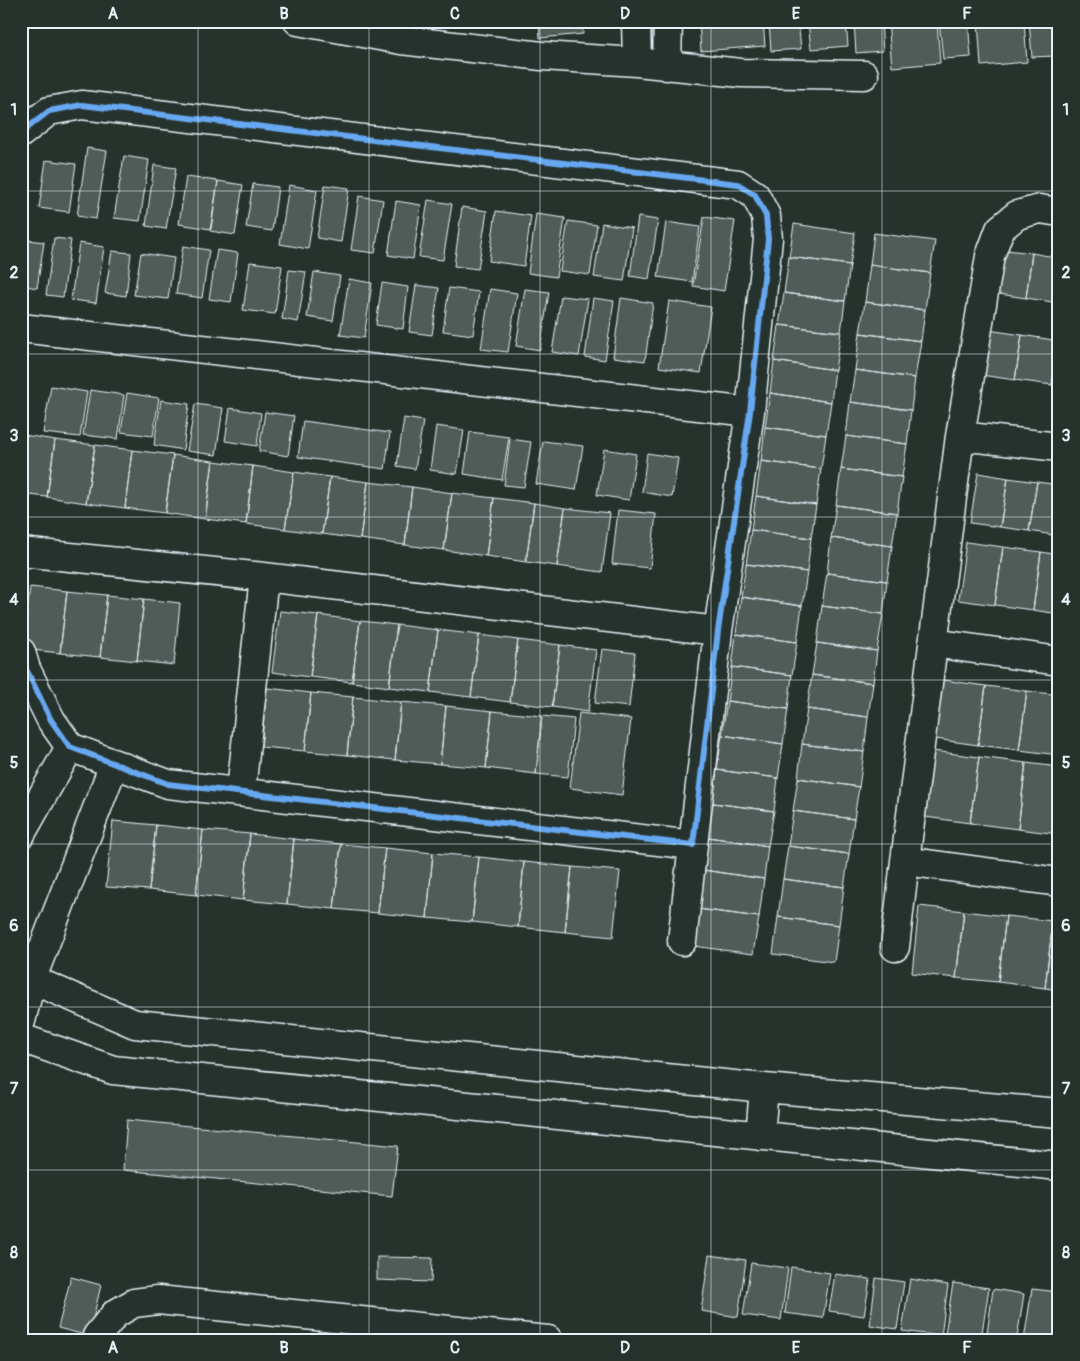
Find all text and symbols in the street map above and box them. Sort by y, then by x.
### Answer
text: A [108,4,119,24]
text: B [279,4,289,24]
text: C [450,4,460,24]
text: D [620,4,630,24]
text: E [792,4,801,24]
text: F [962,4,972,24]
text: 1 [11,100,17,120]
text: 1 [1063,100,1069,120]
text: 2 [10,263,19,283]
text: 2 [1062,263,1071,283]
text: 3 [10,426,19,446]
text: 3 [1062,426,1071,446]
text: 4 [9,590,19,610]
text: 4 [1061,590,1071,610]
text: 5 [10,753,19,773]
text: 5 [1062,753,1071,773]
text: 6 [9,916,19,936]
text: 6 [1061,916,1071,936]
text: 7 [10,1079,19,1099]
text: 7 [1062,1079,1071,1099]
text: 8 [10,1243,18,1263]
text: 8 [1062,1243,1070,1263]
text: A [108,1338,119,1358]
text: B [279,1338,289,1358]
text: C [450,1338,460,1358]
text: D [620,1338,630,1358]
text: E [792,1338,801,1358]
text: F [962,1338,972,1358]

